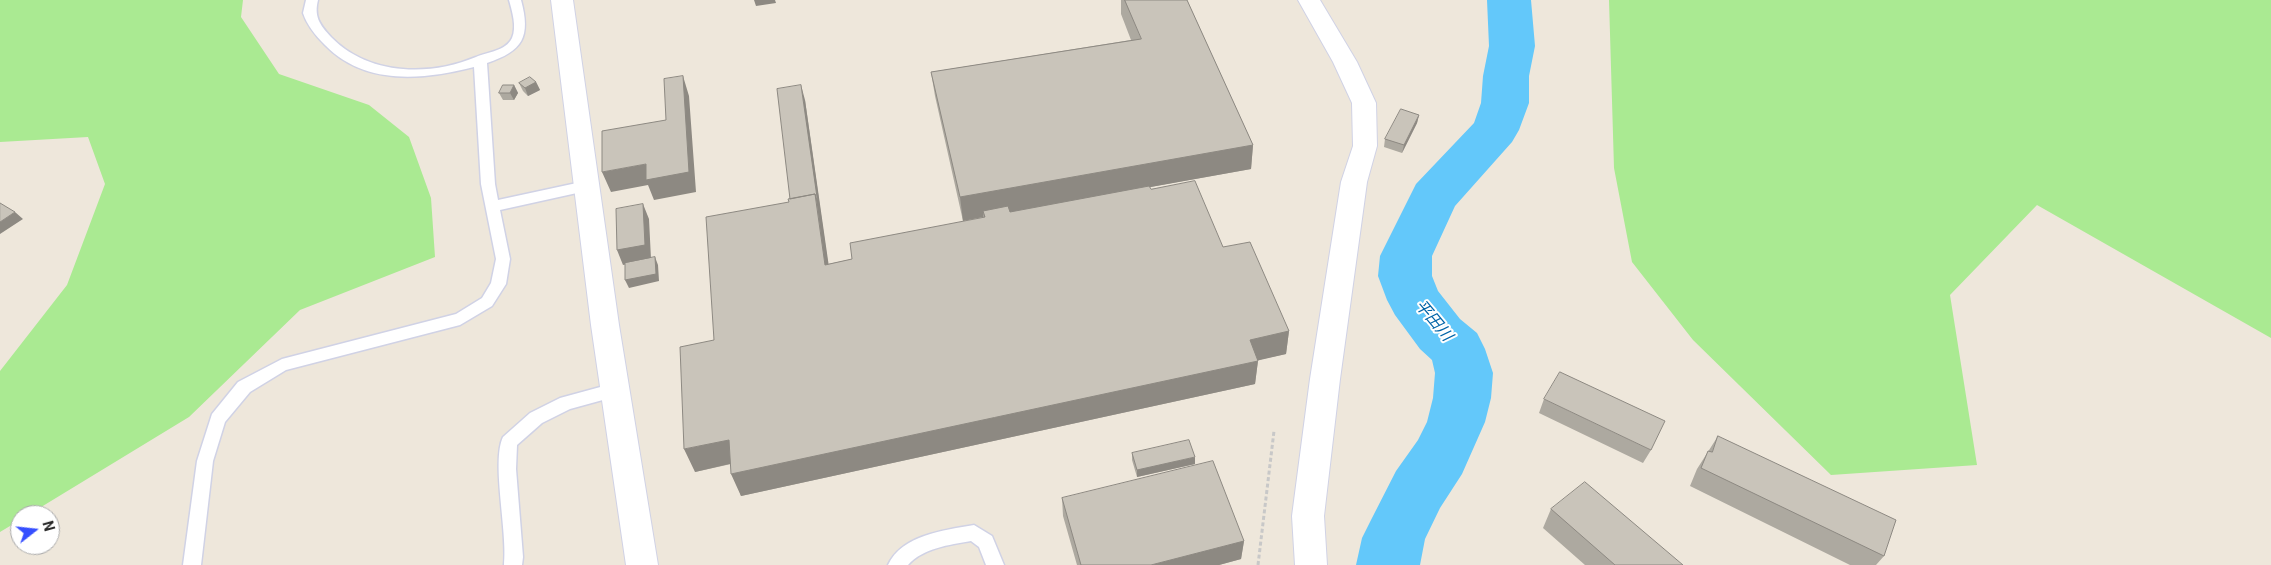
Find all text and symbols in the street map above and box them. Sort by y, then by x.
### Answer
water label: 平田川 [1410,296,1456,346]
north arrow [10,505,60,555]
text: N [39,519,58,533]

